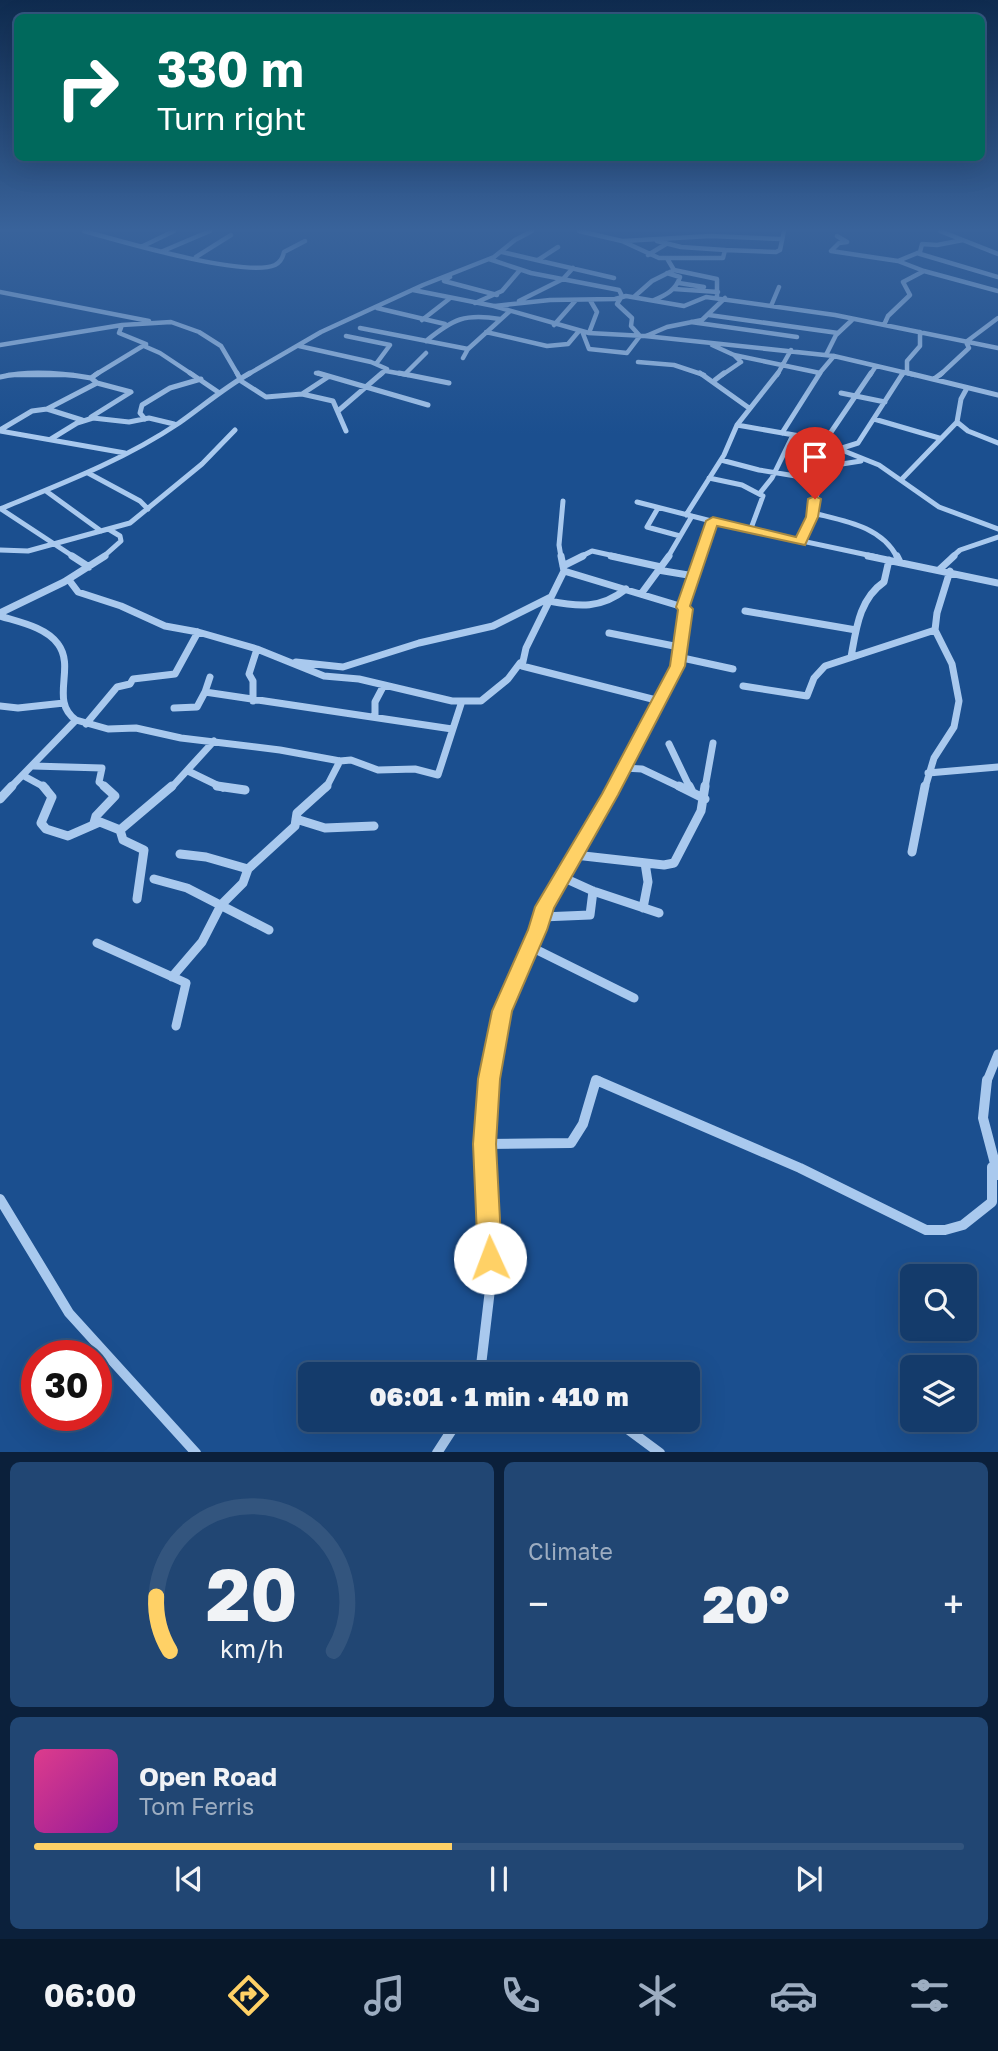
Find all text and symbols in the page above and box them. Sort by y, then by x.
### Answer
text: 330 m [157,39,304,98]
icon: right [42,42,133,133]
text: Turn right [157,99,306,137]
pin [785,427,845,499]
icon: arrive [796,438,834,476]
position arrow [453,1221,527,1295]
map controls [900,1264,977,1432]
button: search [900,1264,977,1341]
speed limit sign: 30 [21,1340,112,1431]
button: layers [900,1355,977,1432]
text: 06:01 · 1 min · 410 m [369,1381,629,1412]
text: Climate [528,1537,613,1565]
text: 20 [206,1550,298,1637]
text: 20° [703,1572,789,1634]
text: − [528,1581,549,1626]
text: + [943,1581,964,1626]
text: km/h [220,1632,284,1663]
text: Open Road [139,1761,277,1792]
text: Tom Ferris [139,1792,254,1820]
icon: previous [170,1860,208,1898]
icon: pause [480,1860,518,1898]
icon: next [790,1860,828,1898]
icon: directions [224,1971,273,2020]
icon: music [360,1971,409,2020]
icon: phone [496,1971,545,2020]
icon: climate [633,1971,682,2020]
icon: car [769,1971,818,2020]
icon: filters [905,1971,954,2020]
text: 06:00 [44,1976,137,2014]

